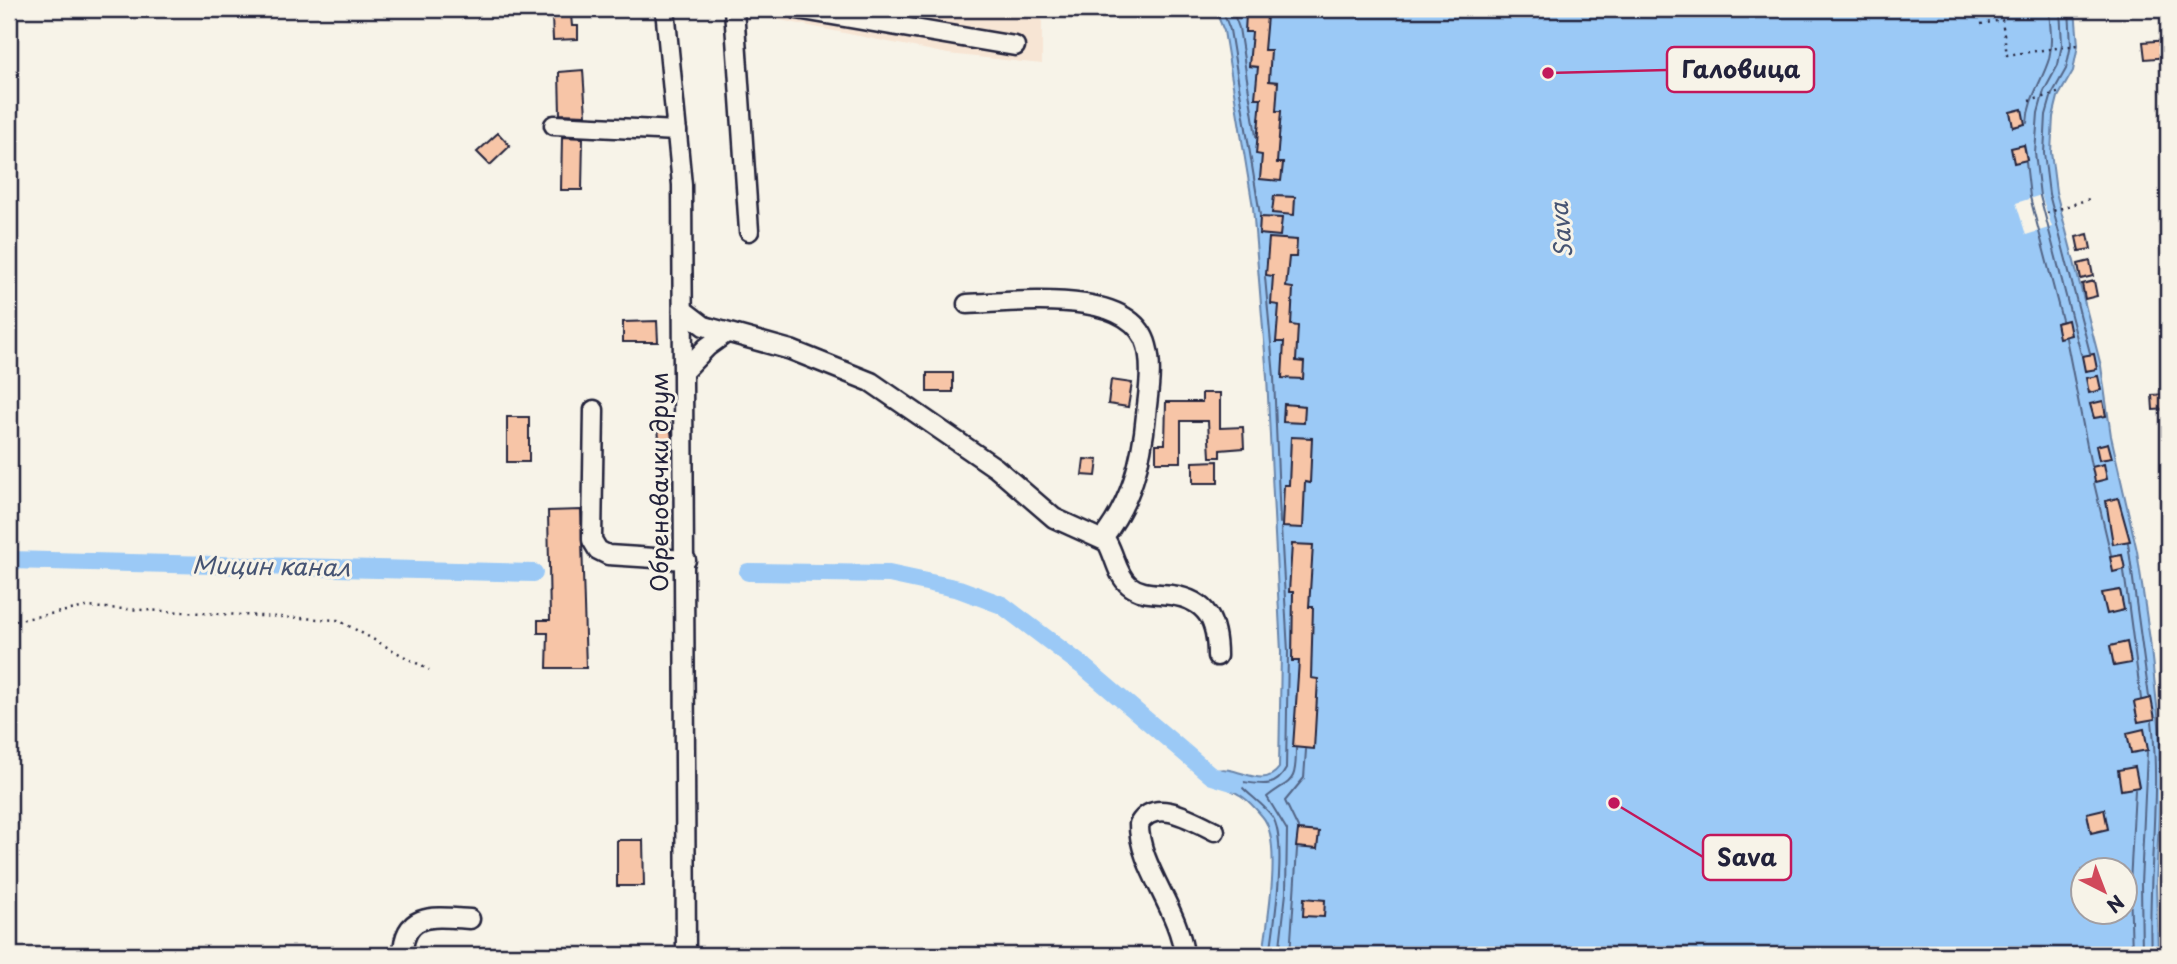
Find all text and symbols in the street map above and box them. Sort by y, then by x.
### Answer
callout: Галовица [1667,47,1814,92]
text: Галовица [1682,50,1801,86]
water label: Sava [1540,200,1580,260]
street label: Обреновачки друм [641,372,676,592]
water label: Мицин канал [192,546,351,584]
callout: Sava [1703,835,1791,880]
text: Sava [1717,838,1777,874]
north arrow [2068,856,2138,926]
text: N [2101,889,2131,920]

